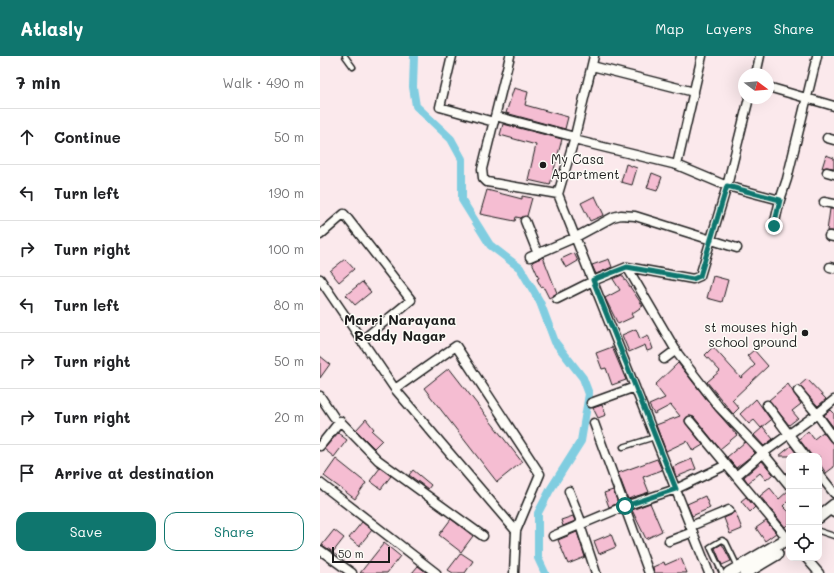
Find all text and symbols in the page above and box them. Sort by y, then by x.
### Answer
text: Atlasly [20,16,83,41]
text: Map [655,19,684,38]
text: Layers [706,19,752,38]
text: Share [774,19,814,38]
north arrow [738,68,774,104]
text: 7 min [16,71,61,93]
text: Walk · 490 m [222,74,304,91]
icon: ahead [16,126,38,148]
text: Continue [54,127,121,147]
text: 50 m [274,128,304,145]
place label: My Casa Apartment [551,150,620,182]
marker: My Casa Apartment [538,160,548,170]
icon: left [16,182,38,204]
text: Turn left [54,183,119,203]
text: 190 m [268,184,304,201]
route end [765,217,783,235]
icon: right [16,238,38,260]
text: Turn right [54,239,131,259]
text: 100 m [268,240,304,257]
icon: left [16,294,38,316]
text: Turn left [54,295,119,315]
text: 80 m [274,296,304,313]
district label: Marri Narayana Reddy Nagar [344,310,457,345]
place label: st mouses high school ground [705,318,797,350]
marker: st mouses high school ground [800,328,810,338]
icon: right [16,350,38,372]
text: Turn right [54,351,131,371]
text: 50 m [274,352,304,369]
icon: right [16,406,38,428]
text: Turn right [54,407,131,427]
text: 20 m [274,408,304,425]
map controls [786,453,822,561]
button: + [786,453,822,489]
icon: arrive [16,462,38,484]
text: Arrive at destination [54,463,214,483]
button: − [786,489,822,525]
route start [616,497,634,515]
button: Save [16,512,156,551]
button: Share [164,512,304,551]
button: locate [786,525,822,561]
scale bar [332,545,390,564]
text: 50 m [338,546,364,561]

